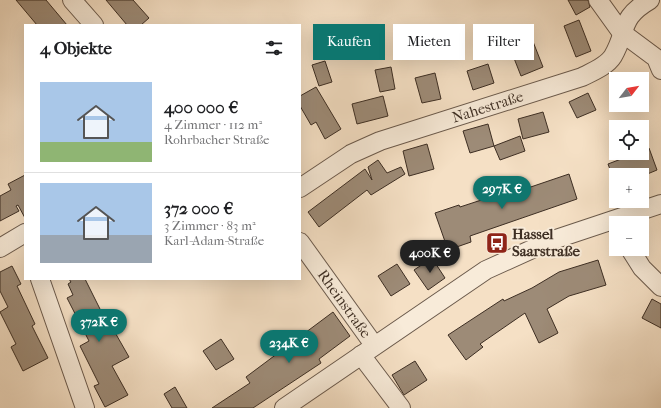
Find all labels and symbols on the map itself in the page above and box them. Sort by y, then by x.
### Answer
north arrow [609,72,649,112]
street label: Nahestraße [450,87,526,127]
pin: 297K € [469,176,535,210]
place label: Hassel Saarstraße [512,225,580,260]
bus stop icon: Hassel Saarstraße [484,230,510,256]
pin: 400K € [397,240,463,274]
street label: Rheinstraße [314,266,375,342]
pin: 372K € [66,309,132,343]
pin: 234K € [256,330,322,364]

